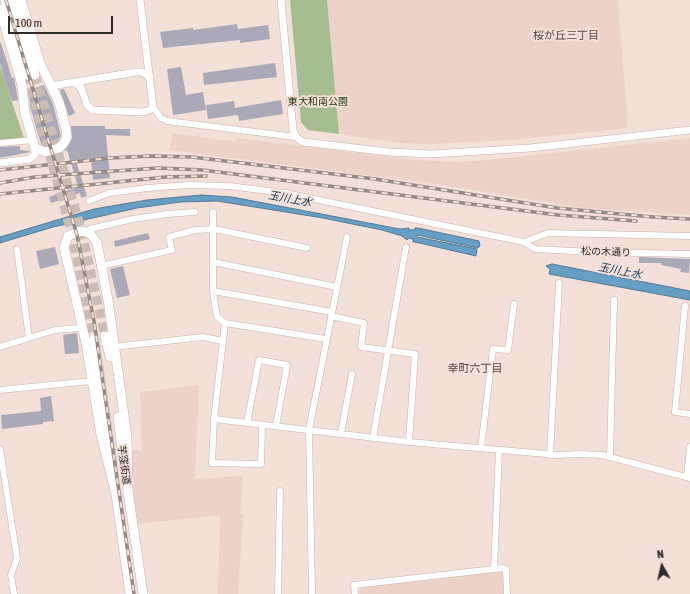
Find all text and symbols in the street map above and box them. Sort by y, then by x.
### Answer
scale bar [10,8,115,34]
text: 100 m [15,16,42,30]
district label: 桜が丘三丁目 [533,29,599,43]
park label: 東大和南公園 [288,96,348,108]
water label: 玉川上水 [267,189,313,209]
street label: 松の木通り [581,245,631,259]
water label: 玉川上水 [597,260,643,282]
district label: 幸町六丁目 [448,362,502,376]
street label: 芋窪街道 [115,444,133,486]
north arrow [642,546,682,586]
text: N [656,548,664,561]

